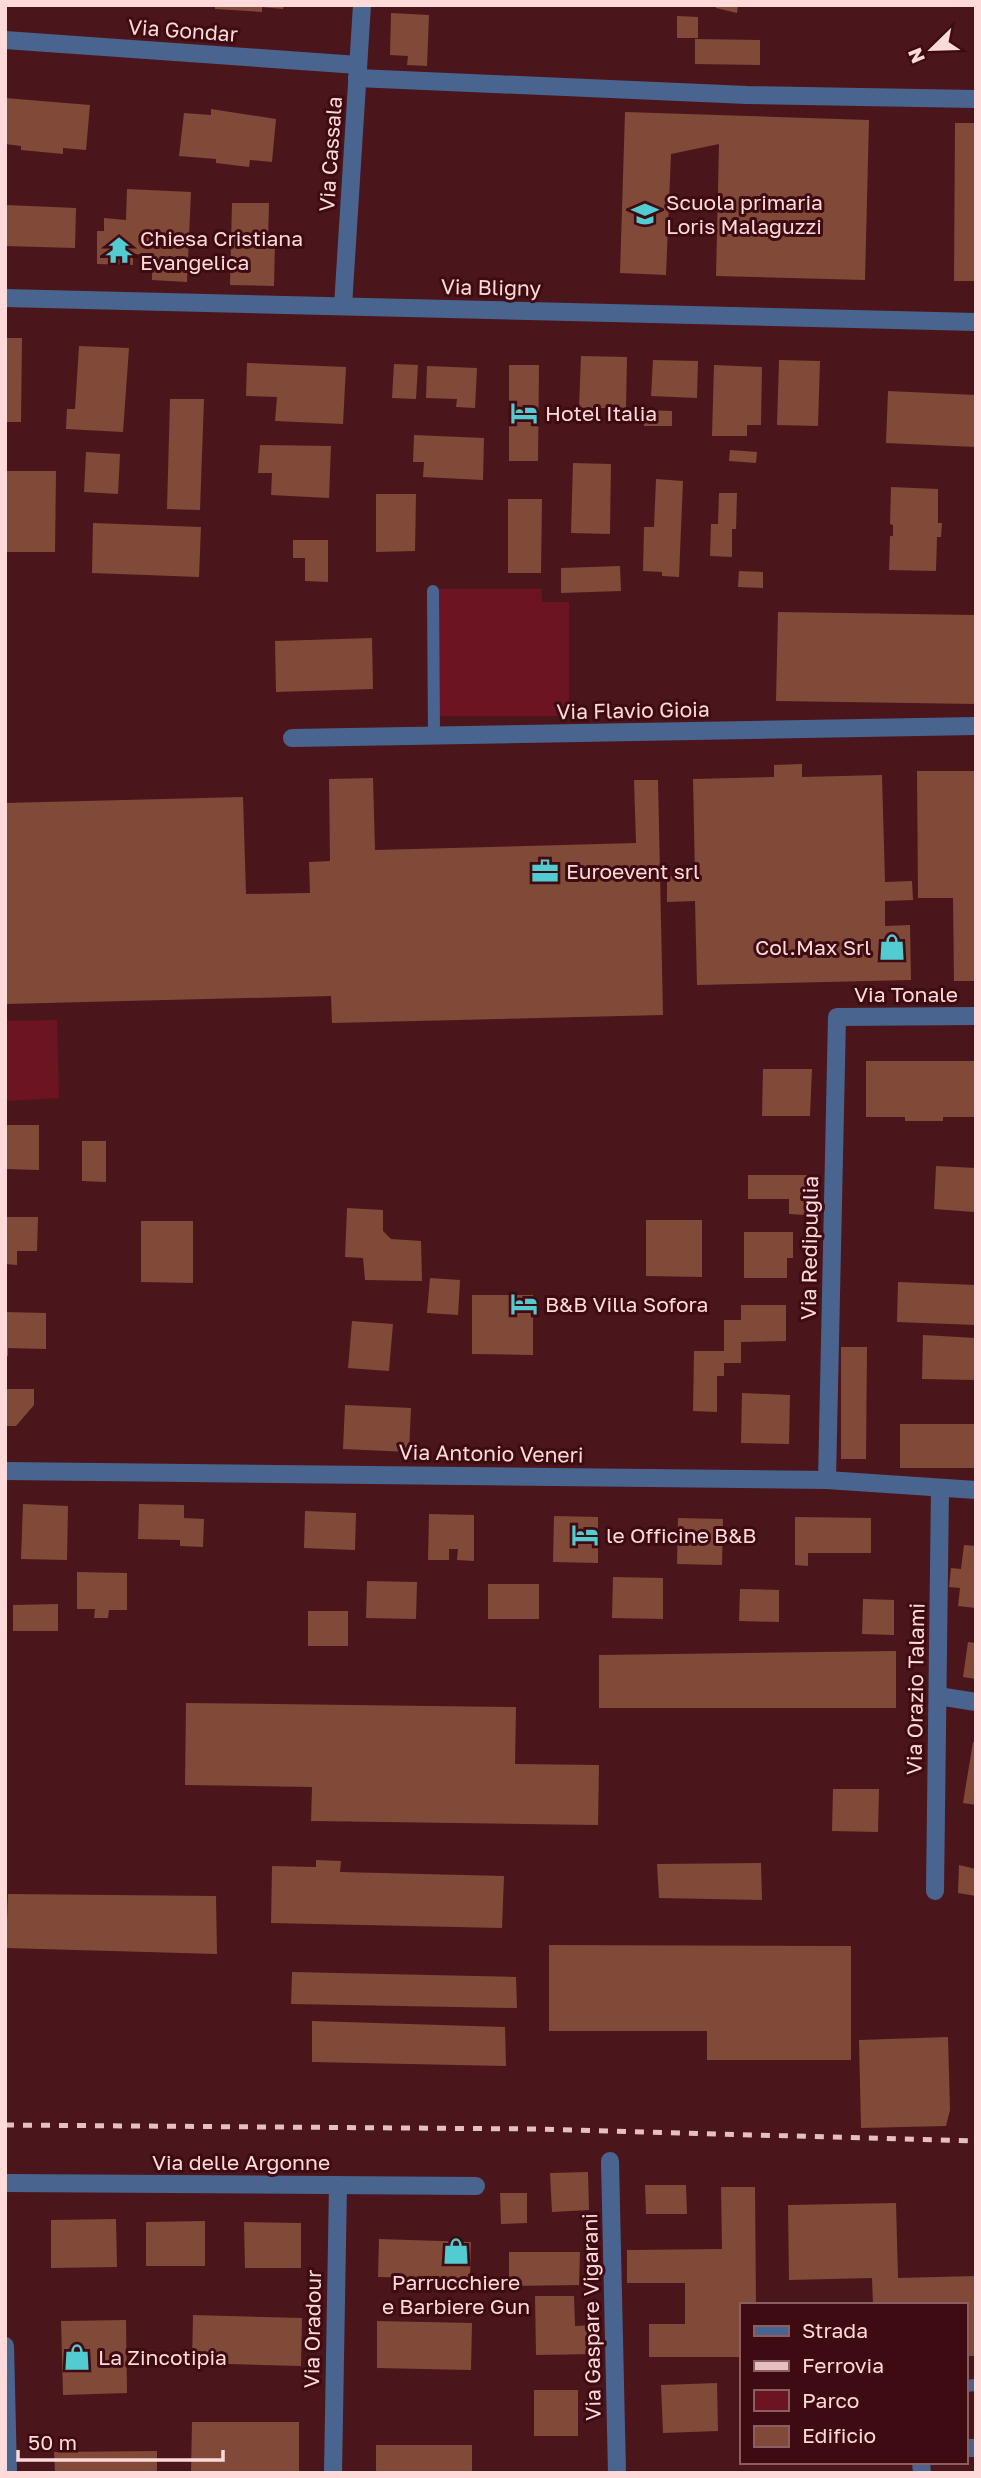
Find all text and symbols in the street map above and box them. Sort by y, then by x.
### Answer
street label: Via Gondar [127,13,239,47]
north arrow [897,14,967,84]
text: N [902,45,929,67]
street label: Via Cassala [313,95,347,213]
place label: Scuola primaria Loris Malaguzzi [666,189,823,239]
school or university icon: Scuola primaria Loris Malaguzzi [630,199,660,229]
place label: Chiesa Cristiana Evangelica [140,225,303,275]
temple icon: Chiesa Cristiana Evangelica [104,235,134,265]
street label: Via Bligny [441,273,542,301]
hotel icon: Hotel Italia [509,398,539,428]
place label: Hotel Italia [545,400,657,426]
street label: Via Flavio Gioia [556,696,710,724]
office icon: Euroevent srl [530,856,560,886]
place label: Euroevent srl [566,858,700,884]
shop icon: Col.Max Srl [877,932,907,962]
place label: Col.Max Srl [755,934,871,960]
street label: Via Tonale [854,981,958,1007]
street label: Via Redipuglia [795,1176,823,1320]
hotel icon: B&B Villa Sofora [509,1289,539,1319]
place label: B&B Villa Sofora [545,1291,708,1317]
street label: Via Antonio Veneri [398,1438,584,1468]
hotel icon: le Officine B&B [570,1520,600,1550]
place label: le Officine B&B [606,1522,756,1548]
street label: Via Orazio Talami [900,1603,930,1775]
street label: Via delle Argonne [152,2149,330,2175]
street label: Via Gaspare Vigarani [576,2213,606,2421]
shop icon: Parrucchiere e Barbiere Gun [441,2236,471,2266]
street label: Via Oradour [298,2269,326,2389]
place label: Parrucchiere e Barbiere Gun [382,2269,530,2319]
legend [740,2303,967,2464]
text: Strada [802,2317,868,2343]
shop icon: La Zincotipia [62,2342,92,2372]
place label: La Zincotipia [98,2344,227,2370]
text: Ferrovia [802,2352,884,2378]
text: Parco [802,2387,859,2413]
scale bar [18,2418,222,2462]
text: Edificio [802,2422,876,2448]
text: 50 m [28,2429,77,2455]

